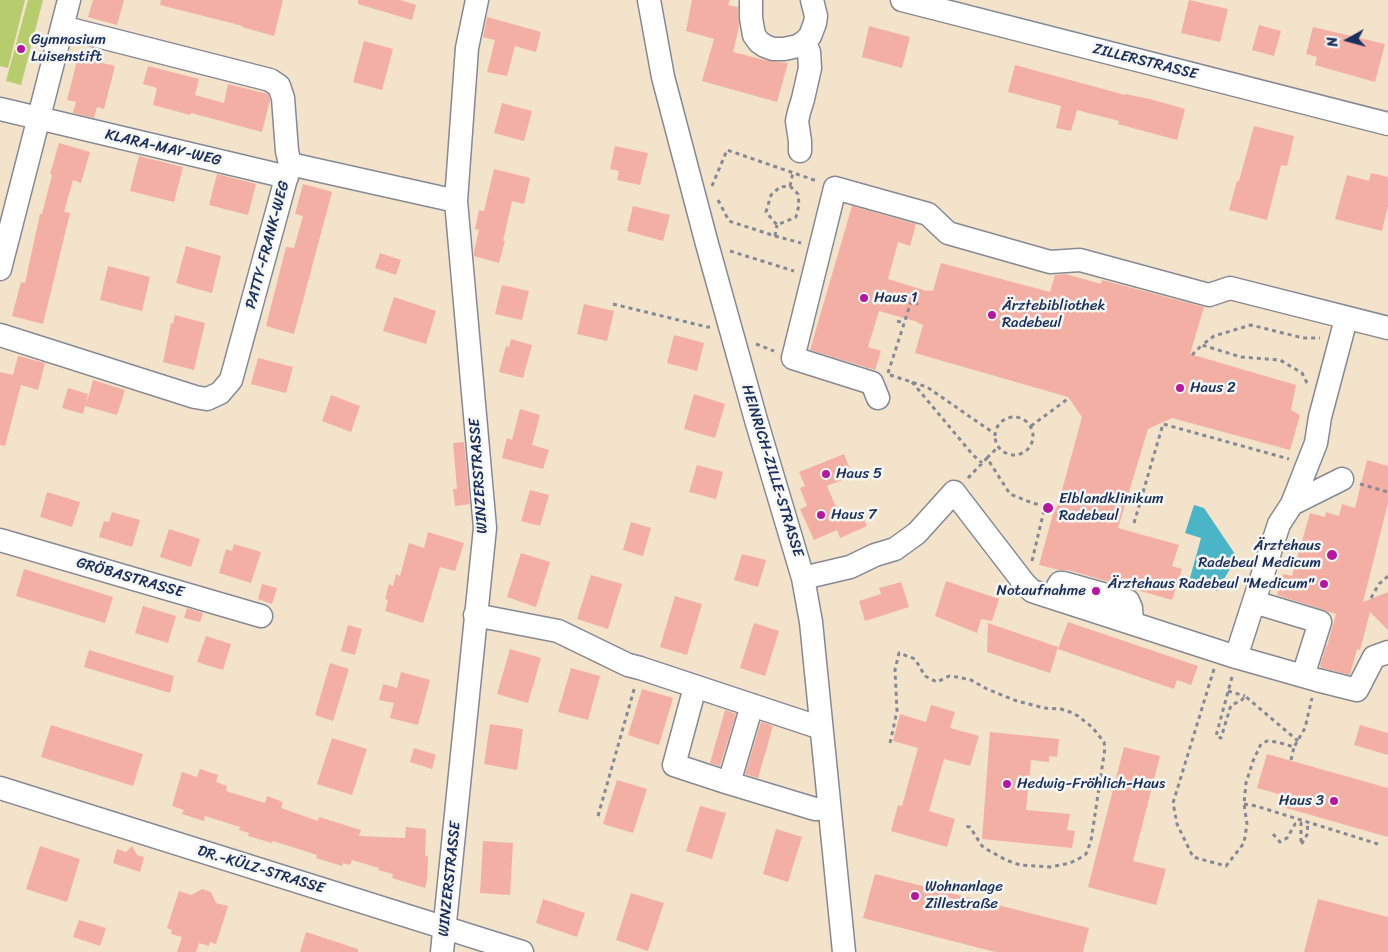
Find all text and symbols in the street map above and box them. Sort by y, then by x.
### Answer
north arrow [1323,15,1373,65]
place label: Gymnasium Luisenstift [31,31,106,66]
text: N [1320,36,1346,48]
street label: ZILLERSTRASSE [1091,40,1199,84]
marker: Gymnasium Luisenstift [15,43,27,55]
street label: KLARA-MAY-WEG [103,126,223,170]
street label: PATTY-FRANK-WEG [242,179,294,311]
place label: Haus 1 [874,289,917,307]
marker: Haus 1 [858,292,870,304]
place label: Ärztebibliothek Radebeul [1002,297,1105,332]
marker: Ärztebibliothek Radebeul [986,309,998,321]
place label: Haus 2 [1190,379,1236,397]
marker: Haus 2 [1174,382,1186,394]
street label: HEINRICH-ZILLE-STRASSE [737,383,807,559]
street label: WINZERSTRASSE [466,418,492,534]
place label: Haus 5 [836,465,882,483]
marker: Haus 5 [820,468,832,480]
place label: Elblandklinikum Radebeul [1059,490,1164,525]
marker: Elblandklinikum Radebeul [1041,501,1055,515]
place label: Haus 7 [831,506,877,524]
marker: Haus 7 [815,509,827,521]
place label: Ärztehaus Radebeul Medicum [1198,537,1321,572]
marker: Ärztehaus Radebeul Medicum [1325,548,1339,562]
street label: GRÖBASTRASSE [74,554,186,602]
place label: Ärztehaus Radebeul "Medicum" [1108,575,1314,593]
marker: Ärztehaus Radebeul "Medicum" [1318,578,1330,590]
place label: Notaufnahme [997,582,1086,600]
marker: Notaufnahme [1090,585,1102,597]
place label: Hedwig-Fröhlich-Haus [1017,775,1165,793]
marker: Hedwig-Fröhlich-Haus [1001,778,1013,790]
place label: Haus 3 [1279,792,1324,810]
marker: Haus 3 [1328,795,1340,807]
street label: WINZERSTRASSE [435,821,465,937]
street label: DR.-KÜLZ-STRASSE [195,842,327,898]
place label: Wohnanlage Zillestraße [925,878,1003,913]
marker: Wohnanlage Zillestraße [909,890,921,902]

